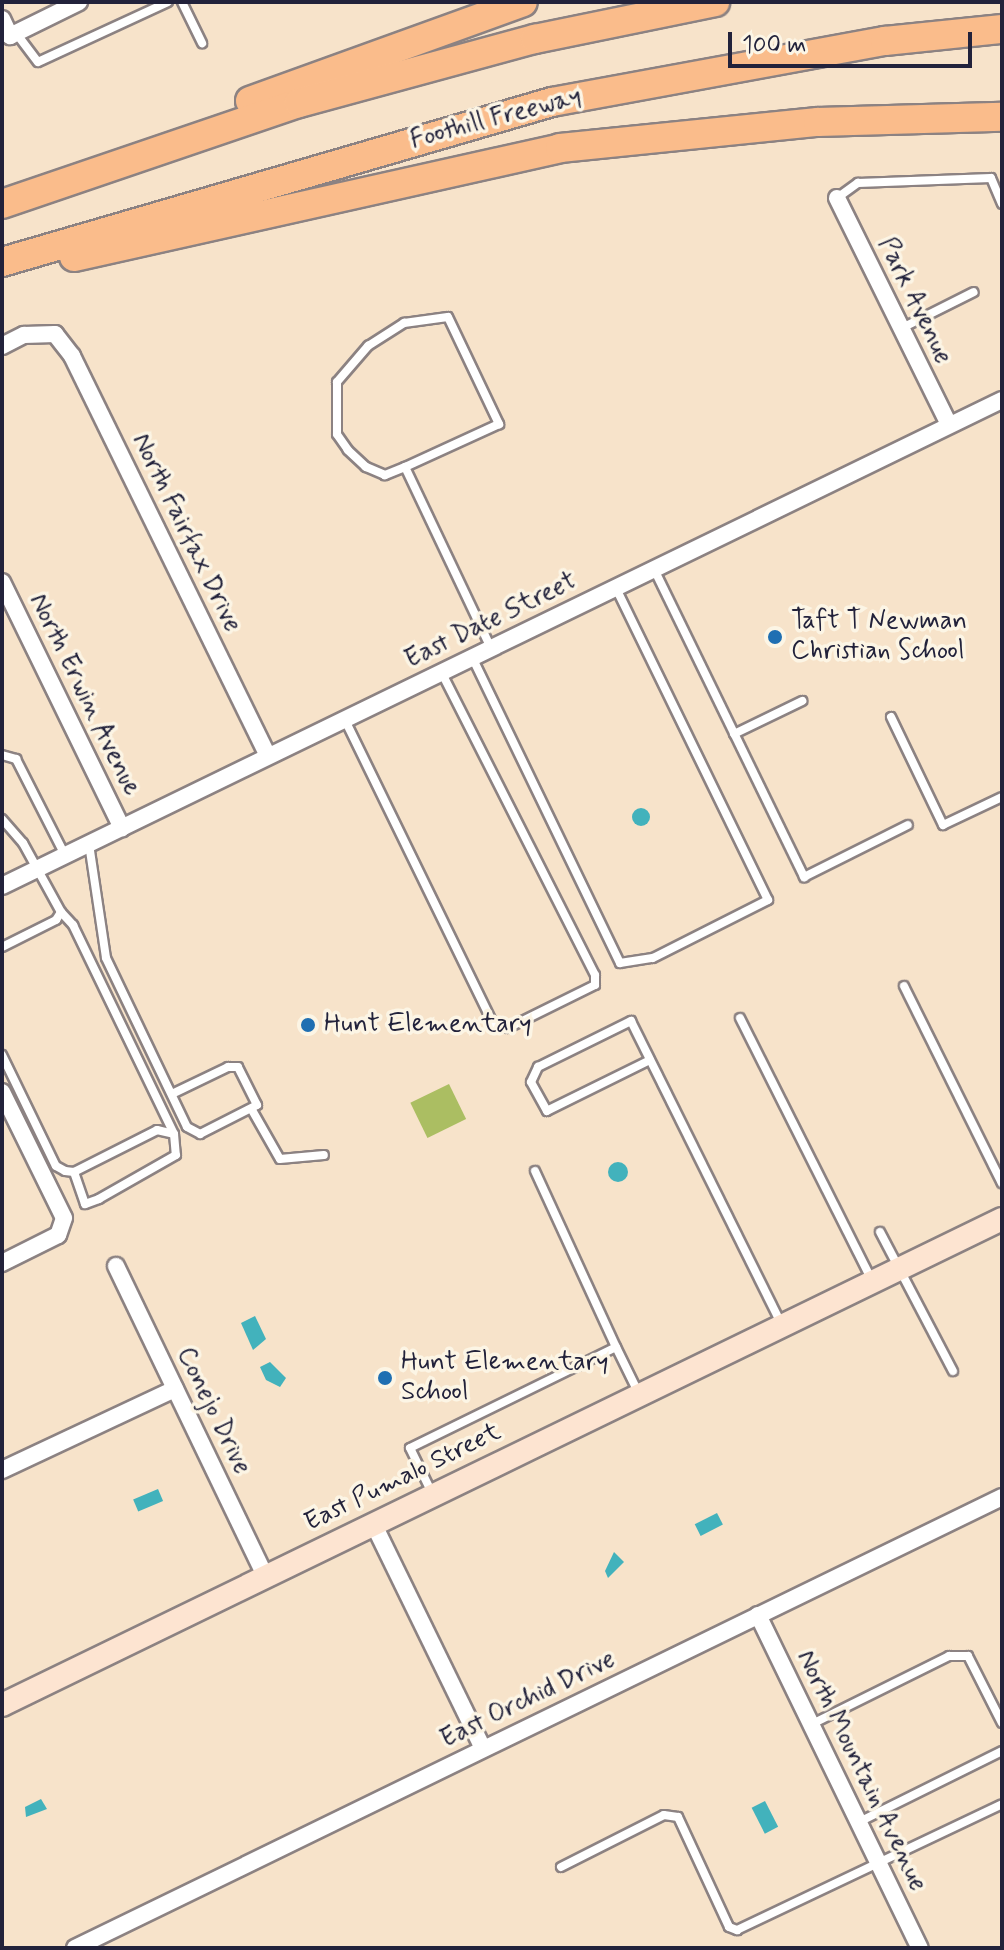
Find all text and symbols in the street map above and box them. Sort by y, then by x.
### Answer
scale bar [732,16,976,66]
text: 100 m [742,30,806,61]
street label: Foothill Freeway [406,81,586,157]
street label: Park Avenue [869,231,959,371]
street label: North Fairfax Drive [125,429,247,637]
street label: East Date Street [401,566,581,676]
street label: North Erwin Avenue [21,587,147,803]
place label: Taft T Newman Christian School [791,606,969,668]
marker: Taft T Newman Christian School [766,628,784,646]
place label: Hunt Elementary [324,1009,529,1041]
marker: Hunt Elementary [299,1016,317,1034]
street label: Conejo Drive [169,1342,257,1480]
place label: Hunt Elementary School [401,1347,606,1408]
marker: Hunt Elementary School [376,1369,394,1387]
street label: East Pumalo Street [300,1417,506,1539]
street label: East Orchid Drive [436,1645,620,1755]
street label: North Mountain Avenue [790,1647,932,1895]

